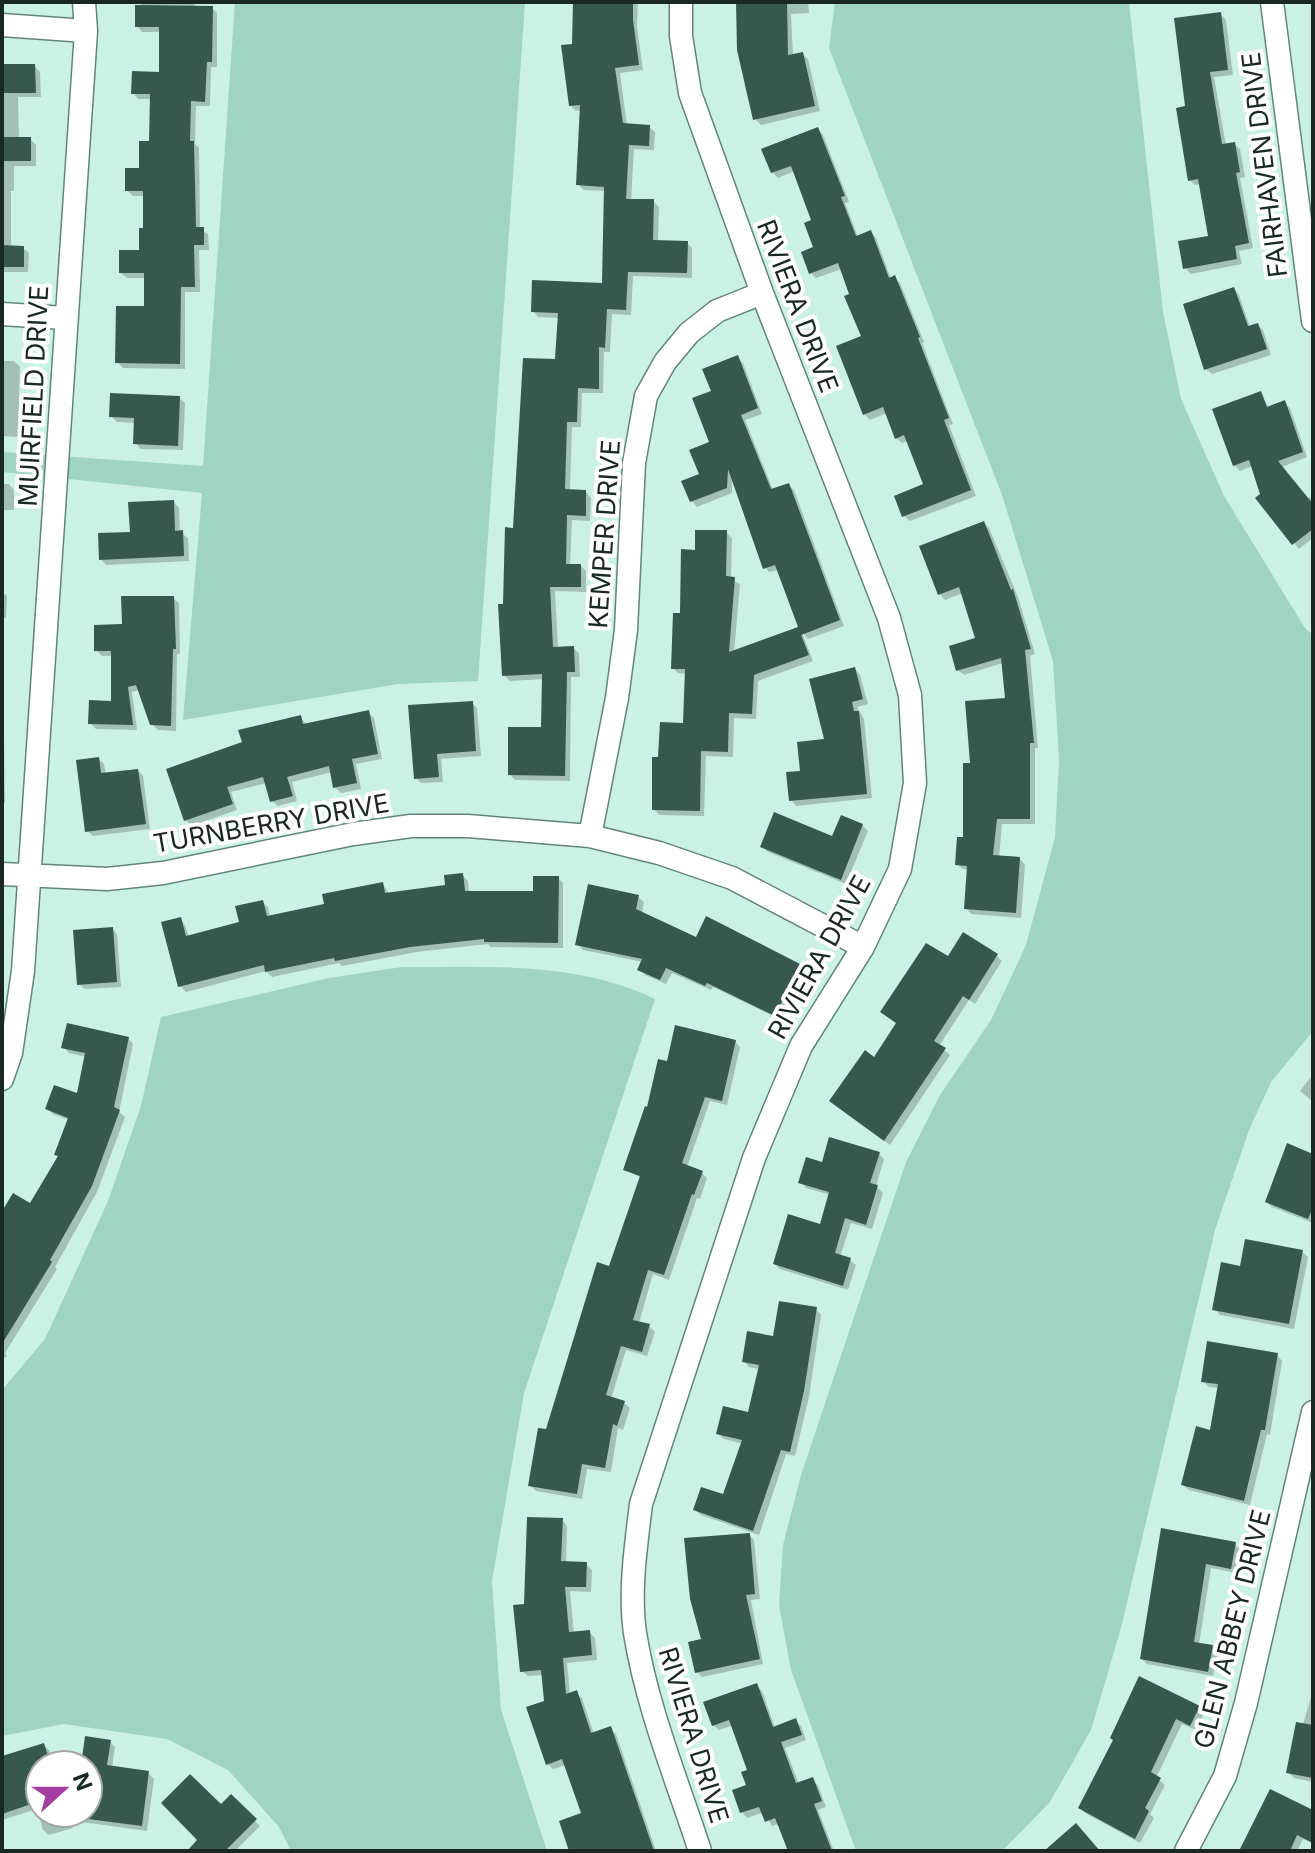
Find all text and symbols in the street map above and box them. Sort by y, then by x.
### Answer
street label: FAIRHAVEN DRIVE [1235,51,1293,279]
street label: RIVIERA DRIVE [751,215,845,397]
street label: MUIRFIELD DRIVE [12,285,54,507]
street label: KEMPER DRIVE [582,439,626,629]
street label: TURNBERRY DRIVE [151,787,391,859]
street label: RIVIERA DRIVE [761,870,877,1044]
street label: GLEN ABBEY DRIVE [1187,1506,1277,1752]
street label: RIVIERA DRIVE [653,1643,735,1827]
north arrow [24,1749,104,1829]
text: N [68,1769,98,1794]

